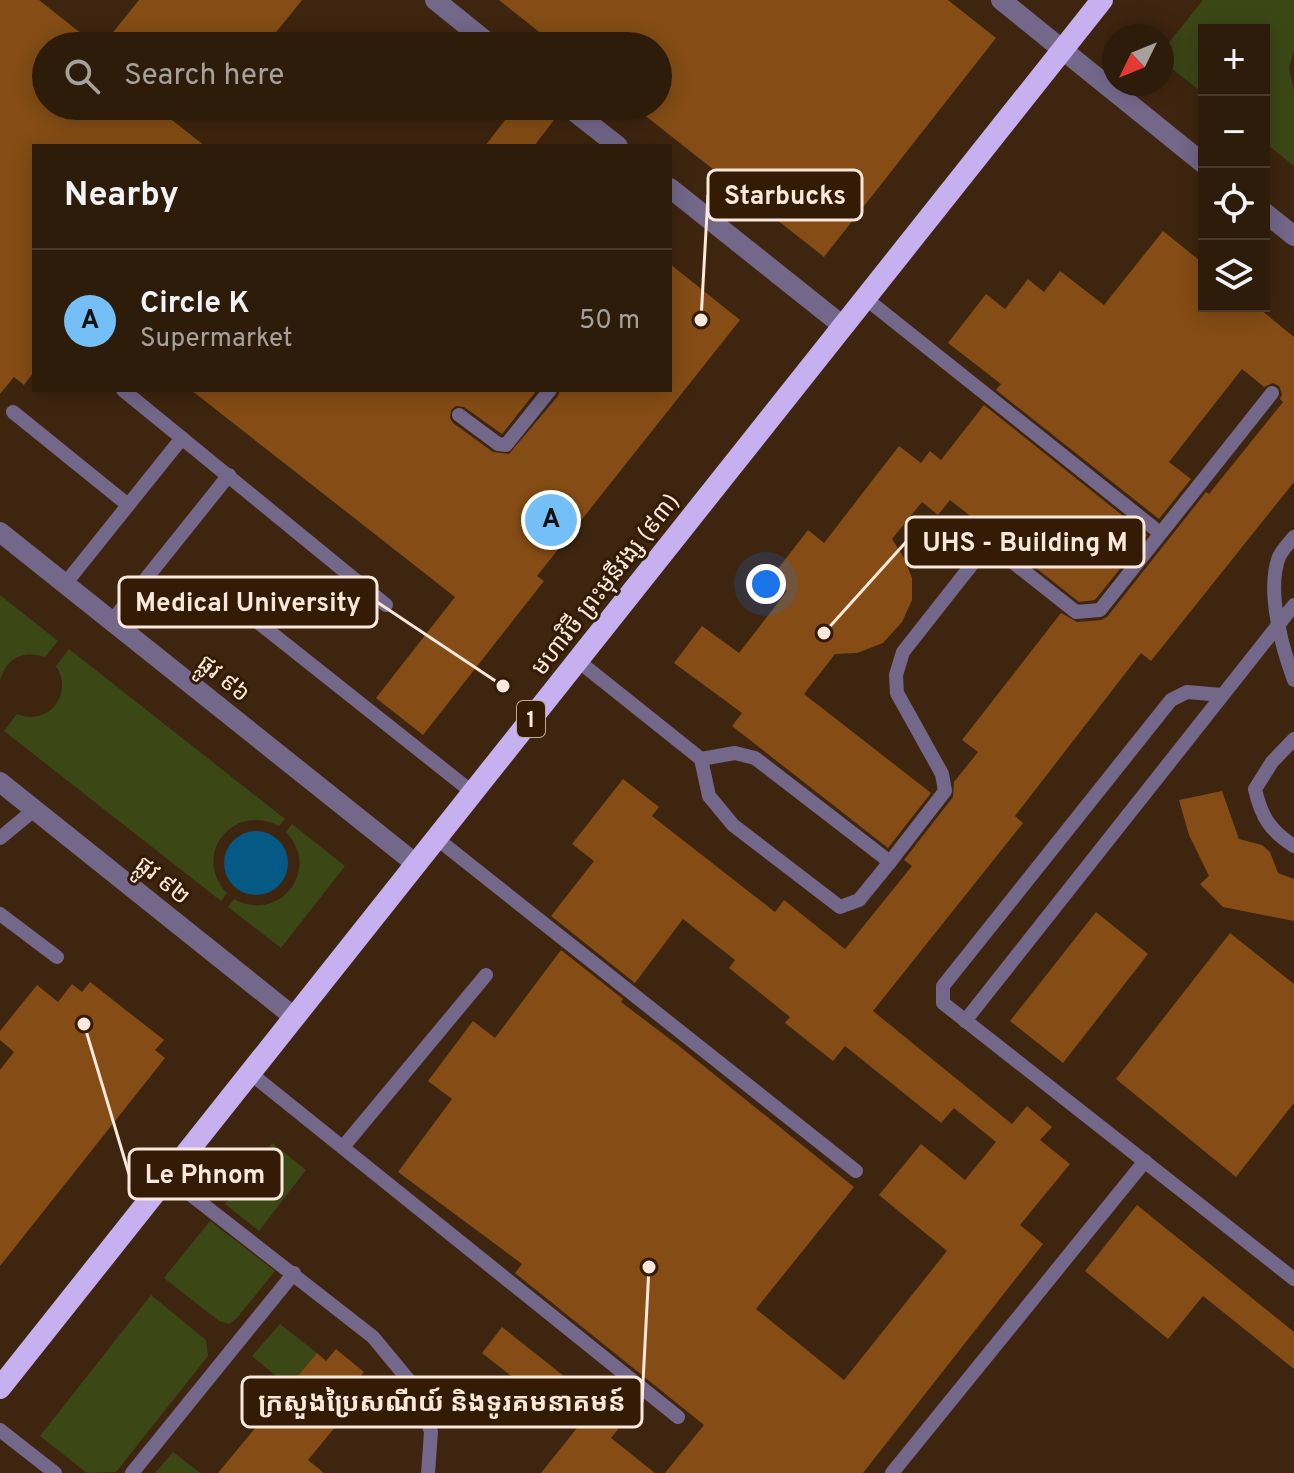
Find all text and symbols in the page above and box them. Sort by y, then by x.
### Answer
north arrow [1102,24,1174,96]
map controls [1198,24,1270,312]
button: + [1198,24,1270,96]
search box [32,32,672,120]
icon: search [60,54,104,98]
text: Search here [124,58,284,95]
button: − [1198,96,1270,168]
button: locate [1198,168,1270,240]
callout: Starbucks [708,170,862,220]
text: Nearby [64,175,179,218]
text: Starbucks [724,181,846,214]
button: layers [1198,240,1270,312]
text: Circle K [140,286,250,323]
text: A [81,305,99,338]
text: 50 m [579,305,640,338]
text: Supermarket [140,323,292,356]
street label: មហាវិថី ព្រះមុនីវង្ស (៩៣) [524,487,687,682]
pin: A [525,490,577,550]
callout: UHS - Building M [906,517,1144,567]
text: UHS - Building M [922,528,1128,561]
your location [746,564,786,604]
callout: Medical University [119,577,377,627]
text: Medical University [135,588,361,621]
street label: ផ្លូវ ៩៦ [187,649,255,714]
road number: 1 [517,701,545,737]
street label: ផ្លូវ ៩២ [125,850,195,917]
callout: Le Phnom [129,1149,282,1199]
text: Le Phnom [145,1160,265,1193]
callout: ក្រសួងប្រៃសណីយ៍ និងទូរគមនាគមន៍ [242,1377,642,1427]
text: ក្រសួងប្រៃសណីយ៍ និងទូរគមនាគមន៍ [258,1387,626,1421]

